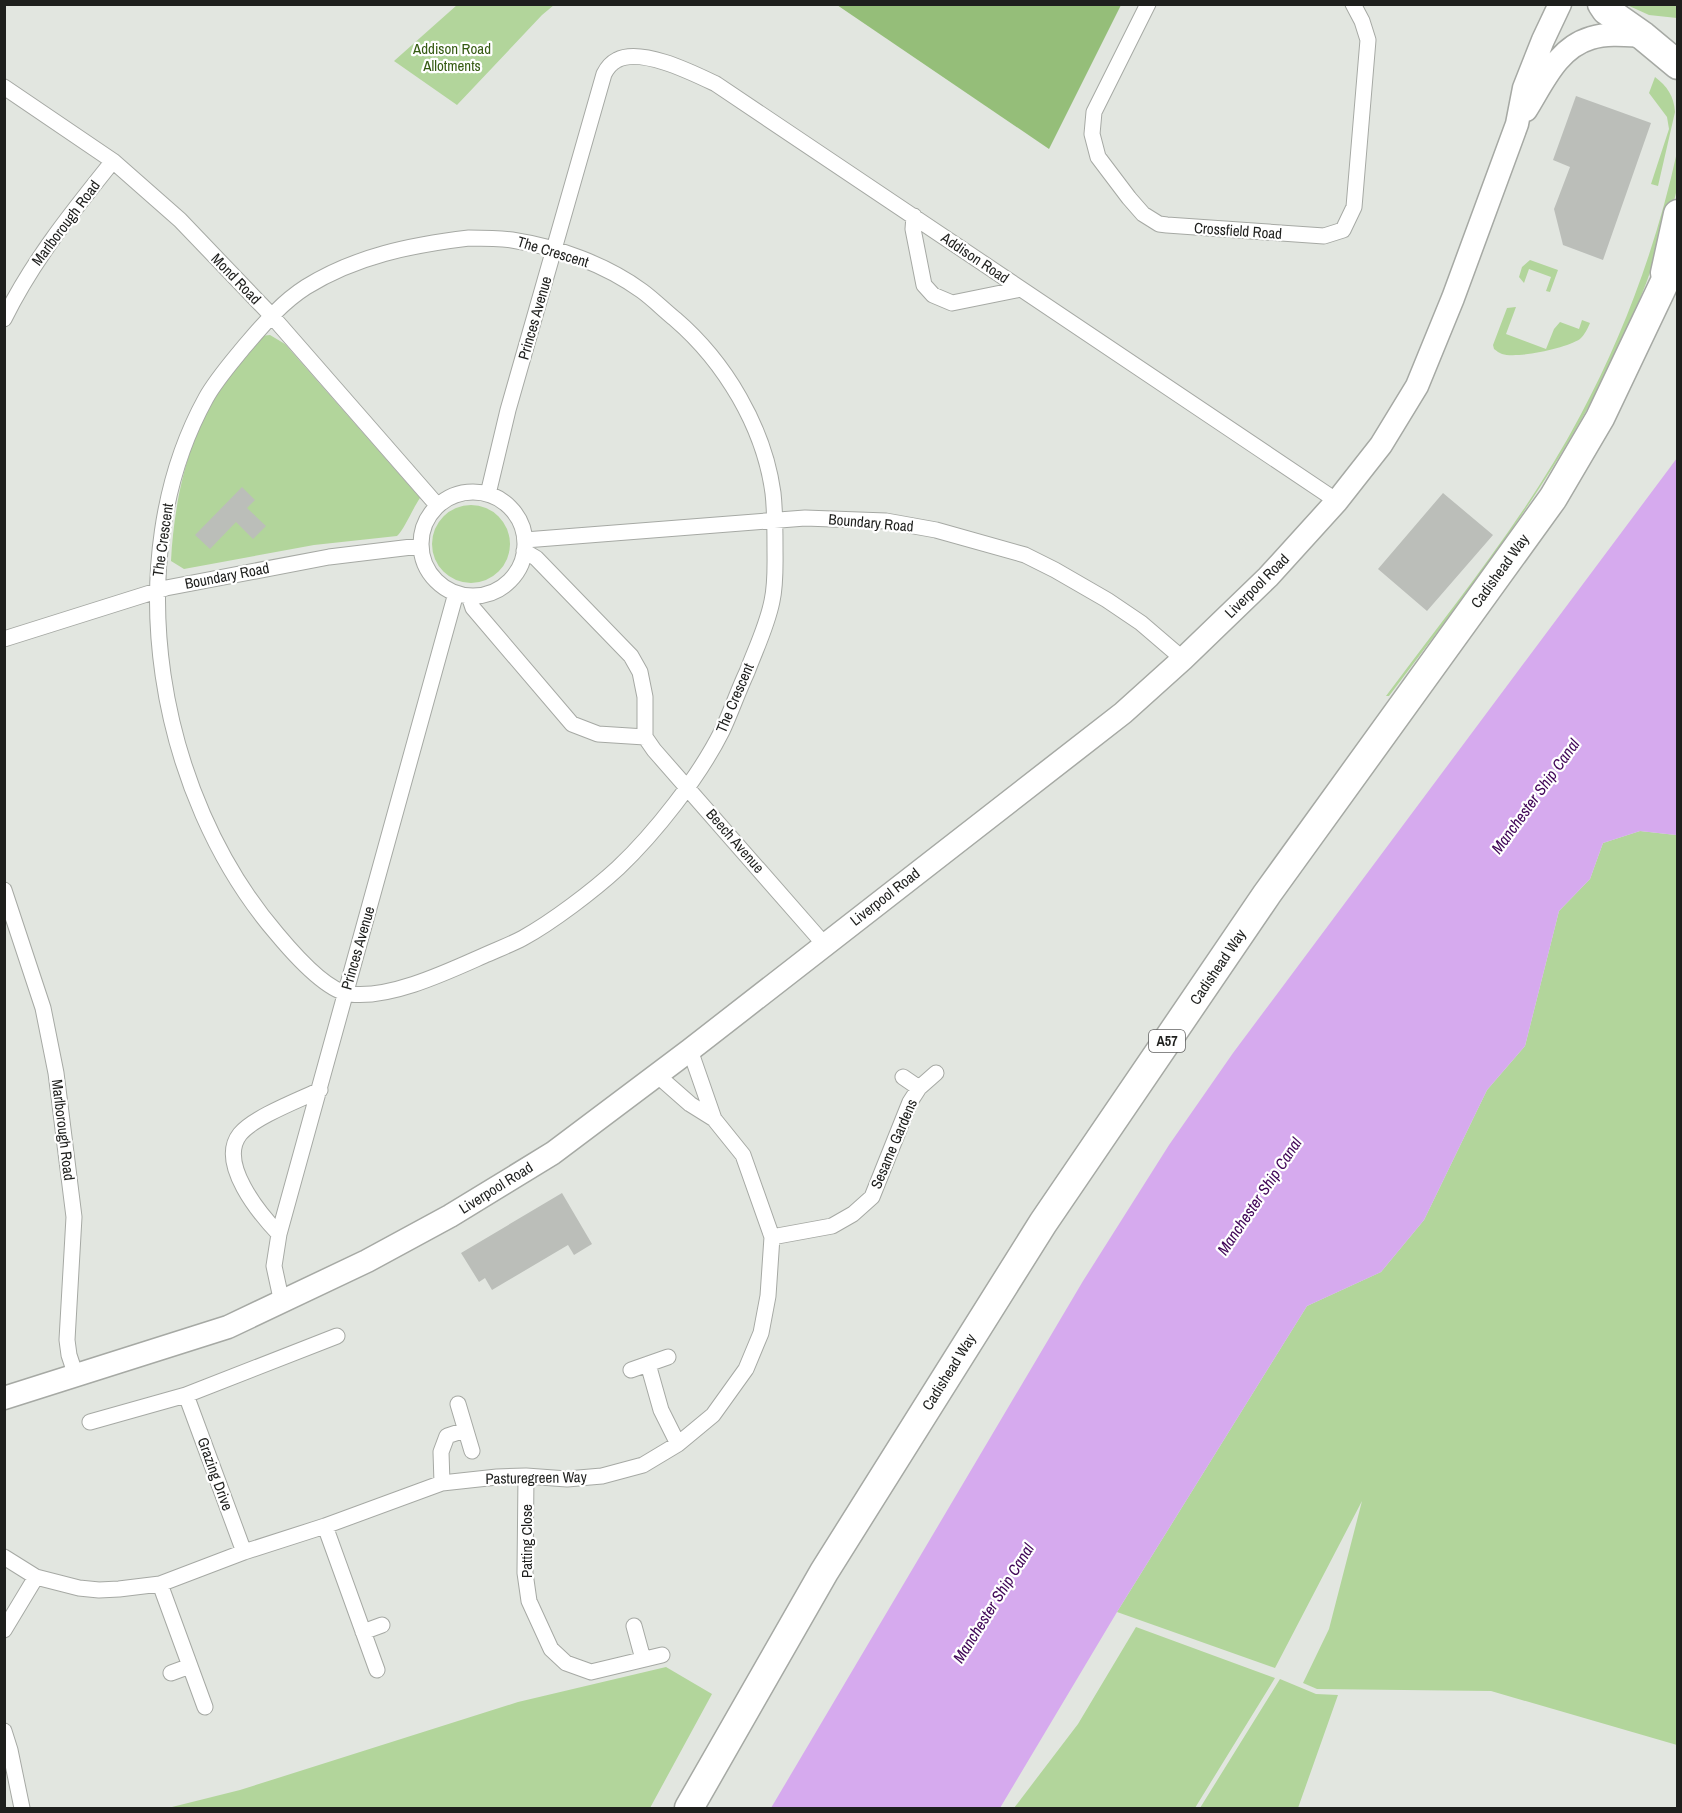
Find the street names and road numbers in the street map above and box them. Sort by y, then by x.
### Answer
street label: Marlborough Road [27,176,105,270]
street label: Crossfield Road [1193,217,1283,244]
street label: Addison Road [936,227,1013,288]
street label: The Crescent [515,231,592,273]
street label: Mond Road [207,248,266,309]
street label: Princes Avenue [513,274,557,362]
street label: The Crescent [147,501,178,578]
street label: Boundary Road [828,508,915,537]
street label: Cadishead Way [1466,529,1534,612]
street label: Liverpool Road [1220,549,1294,623]
street label: Boundary Road [183,557,271,594]
street label: The Crescent [710,659,759,736]
street label: Beech Avenue [701,804,769,878]
street label: Liverpool Road [845,863,924,931]
street label: Princes Avenue [336,904,380,992]
street label: Cadishead Way [1185,924,1251,1009]
road number: A57 [1149,1030,1185,1052]
street label: Marlborough Road [47,1078,80,1182]
street label: Sesame Gardens [865,1096,922,1192]
street label: Liverpool Road [455,1157,537,1219]
street label: Cadishead Way [917,1329,981,1414]
street label: Grazing Drive [193,1434,238,1514]
street label: Pasturegreen Way [485,1466,588,1489]
street label: Patting Close [516,1504,537,1578]

